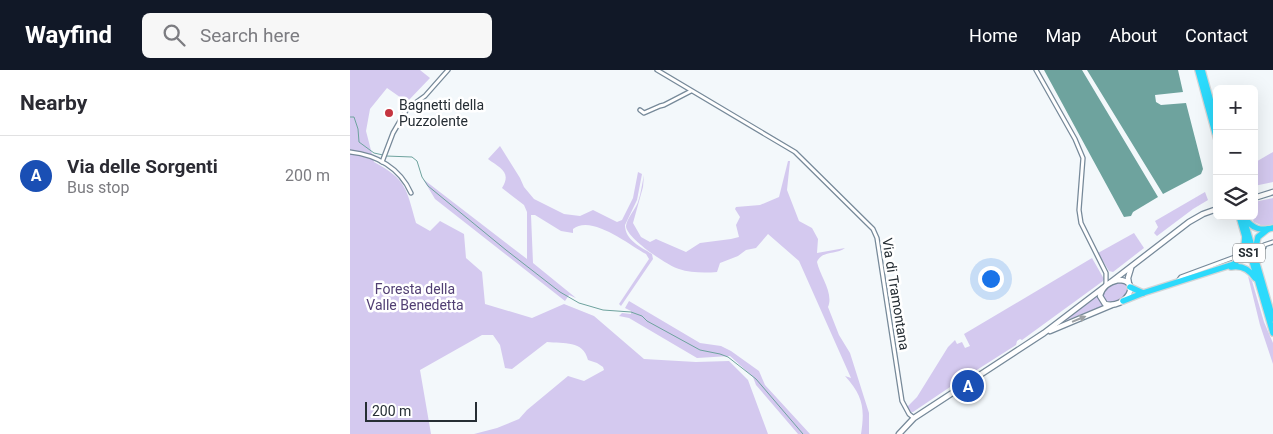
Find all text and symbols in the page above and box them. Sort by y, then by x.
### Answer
search box [142,13,492,58]
text: Wayfind [25,21,112,49]
icon: search [160,21,188,49]
text: Search here [200,24,300,47]
text: Home [969,25,1018,46]
text: Map [1046,25,1081,46]
text: About [1109,25,1157,46]
text: Contact [1185,25,1248,46]
map controls [1213,85,1258,220]
button: + [1213,85,1258,130]
text: Nearby [20,91,87,115]
place label: Bagnetti della Puzzolente [399,97,484,129]
marker: Bagnetti della Puzzolente [383,107,395,119]
button: − [1213,130,1258,175]
text: Via delle Sorgenti [67,155,218,178]
text: A [31,166,41,185]
text: 200 m [285,166,330,185]
button: layers [1213,175,1258,220]
text: Bus stop [67,178,129,197]
street label: Via di Tramontana [879,237,913,351]
road number: SS1 [1233,244,1265,262]
your location [978,266,1004,292]
park label: Foresta della Valle Benedetta [366,281,464,313]
one-way arrow [1072,315,1087,323]
pin: A [952,367,984,405]
scale bar [365,399,478,422]
text: 200 m [372,403,411,419]

